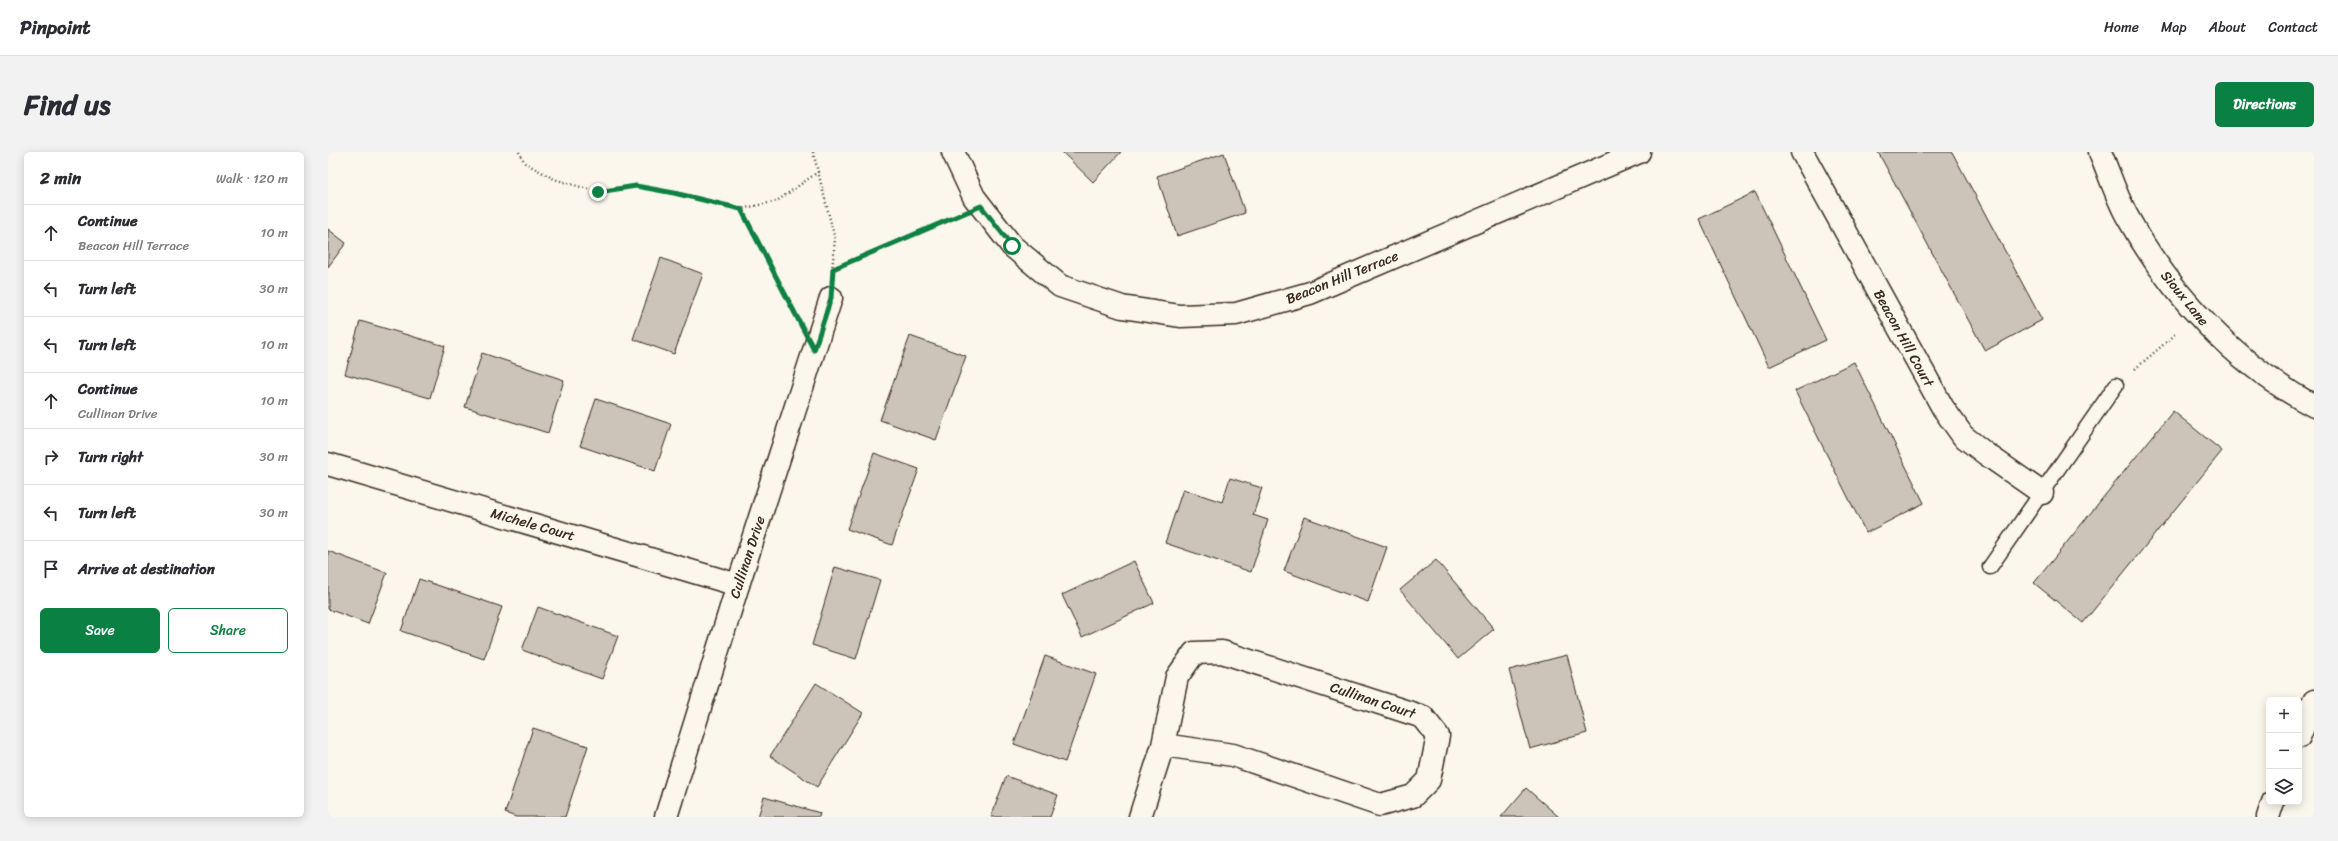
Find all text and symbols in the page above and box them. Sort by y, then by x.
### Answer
text: Pinpoint [20,11,91,44]
text: Home [2104,15,2139,40]
text: Map [2161,15,2187,40]
text: About [2209,15,2246,40]
text: Contact [2268,15,2318,40]
text: Find us [24,80,111,129]
button: Directions [2215,82,2314,127]
text: 2 min [40,163,81,193]
text: Walk · 120 m [216,167,288,190]
route end [589,183,607,201]
text: Continue [78,208,138,234]
text: 10 m [261,221,288,244]
icon: ahead [40,222,62,244]
text: Beacon Hill Terrace [78,234,189,257]
route start [1003,237,1021,255]
street label: Beacon Hill Terrace [1282,243,1402,311]
street label: Sioux Lane [2154,265,2215,332]
text: Turn left [78,276,136,302]
text: 30 m [259,277,288,300]
icon: left [40,278,62,300]
street label: Beacon Hill Court [1866,285,1941,393]
text: Turn left [78,332,136,358]
text: 10 m [261,333,288,356]
icon: left [40,334,62,356]
text: Continue [78,376,138,402]
text: 10 m [261,389,288,412]
icon: ahead [40,390,62,412]
text: Cullinan Drive [78,402,157,425]
text: Turn right [78,444,143,470]
text: 30 m [259,445,288,468]
icon: right [40,446,62,468]
text: Turn left [78,500,136,526]
text: 30 m [259,501,288,524]
street label: Michele Court [488,501,578,548]
icon: left [40,502,62,524]
street label: Cullinan Drive [722,513,773,602]
text: Arrive at destination [78,556,215,582]
icon: arrive [40,558,62,580]
button: Save [40,608,160,653]
button: Share [168,608,288,653]
street label: Cullinan Court [1327,675,1420,726]
map controls [2266,697,2302,805]
button: + [2266,697,2302,733]
button: − [2266,733,2302,769]
button: layers [2266,769,2302,805]

